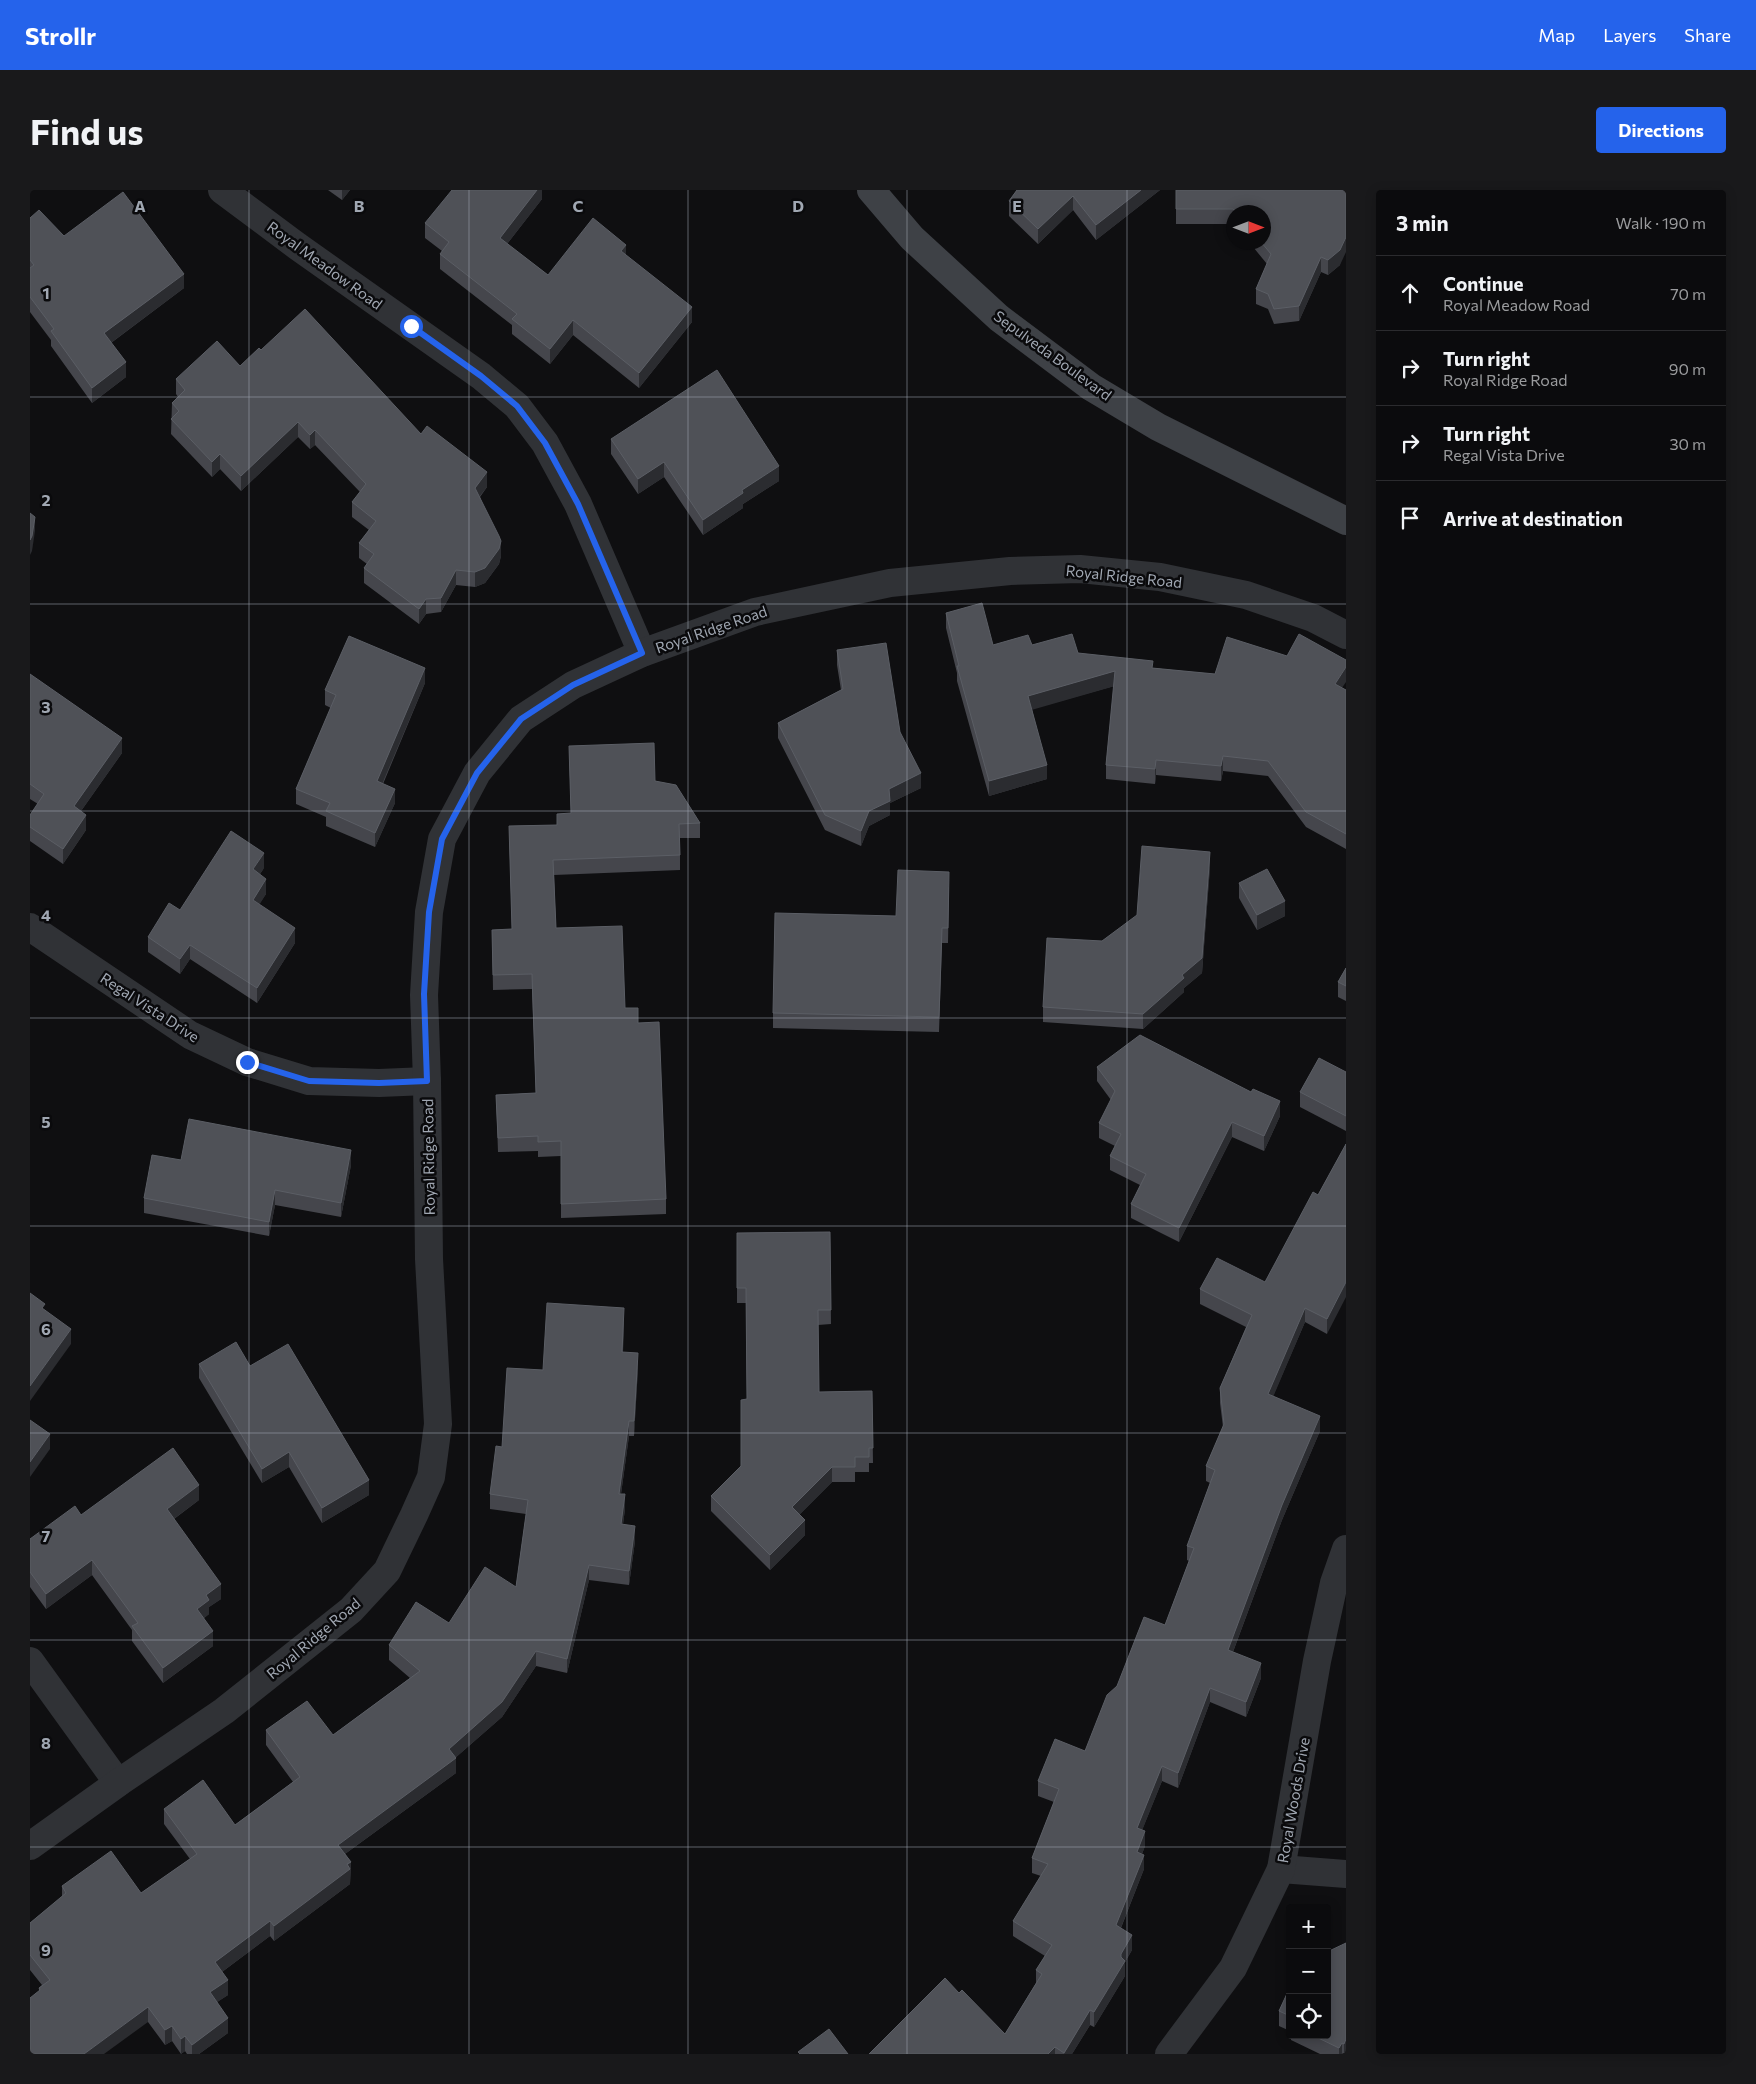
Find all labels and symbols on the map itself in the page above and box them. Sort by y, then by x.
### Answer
text: A [134,196,146,215]
text: B [354,196,365,215]
text: C [573,196,584,215]
text: D [792,196,804,215]
text: E [1012,196,1022,215]
north arrow [1226,205,1271,250]
street label: Royal Meadow Road [264,217,386,313]
text: 1 [42,283,50,302]
street label: Sepulveda Boulevard [991,306,1115,404]
route start [400,315,423,338]
text: 2 [41,490,51,509]
street label: Royal Ridge Road [1065,561,1183,591]
street label: Royal Ridge Road [653,601,769,657]
text: 3 [41,697,51,716]
text: 4 [41,905,51,924]
street label: Regal Vista Drive [97,968,203,1046]
route end [236,1051,259,1074]
street label: Royal Ridge Road [418,1098,438,1216]
text: 5 [41,1112,51,1131]
text: 6 [41,1319,51,1338]
text: 7 [42,1526,51,1545]
street label: Royal Ridge Road [262,1594,364,1682]
text: 8 [41,1733,51,1752]
street label: Royal Woods Drive [1273,1736,1313,1864]
text: 9 [41,1940,51,1959]

